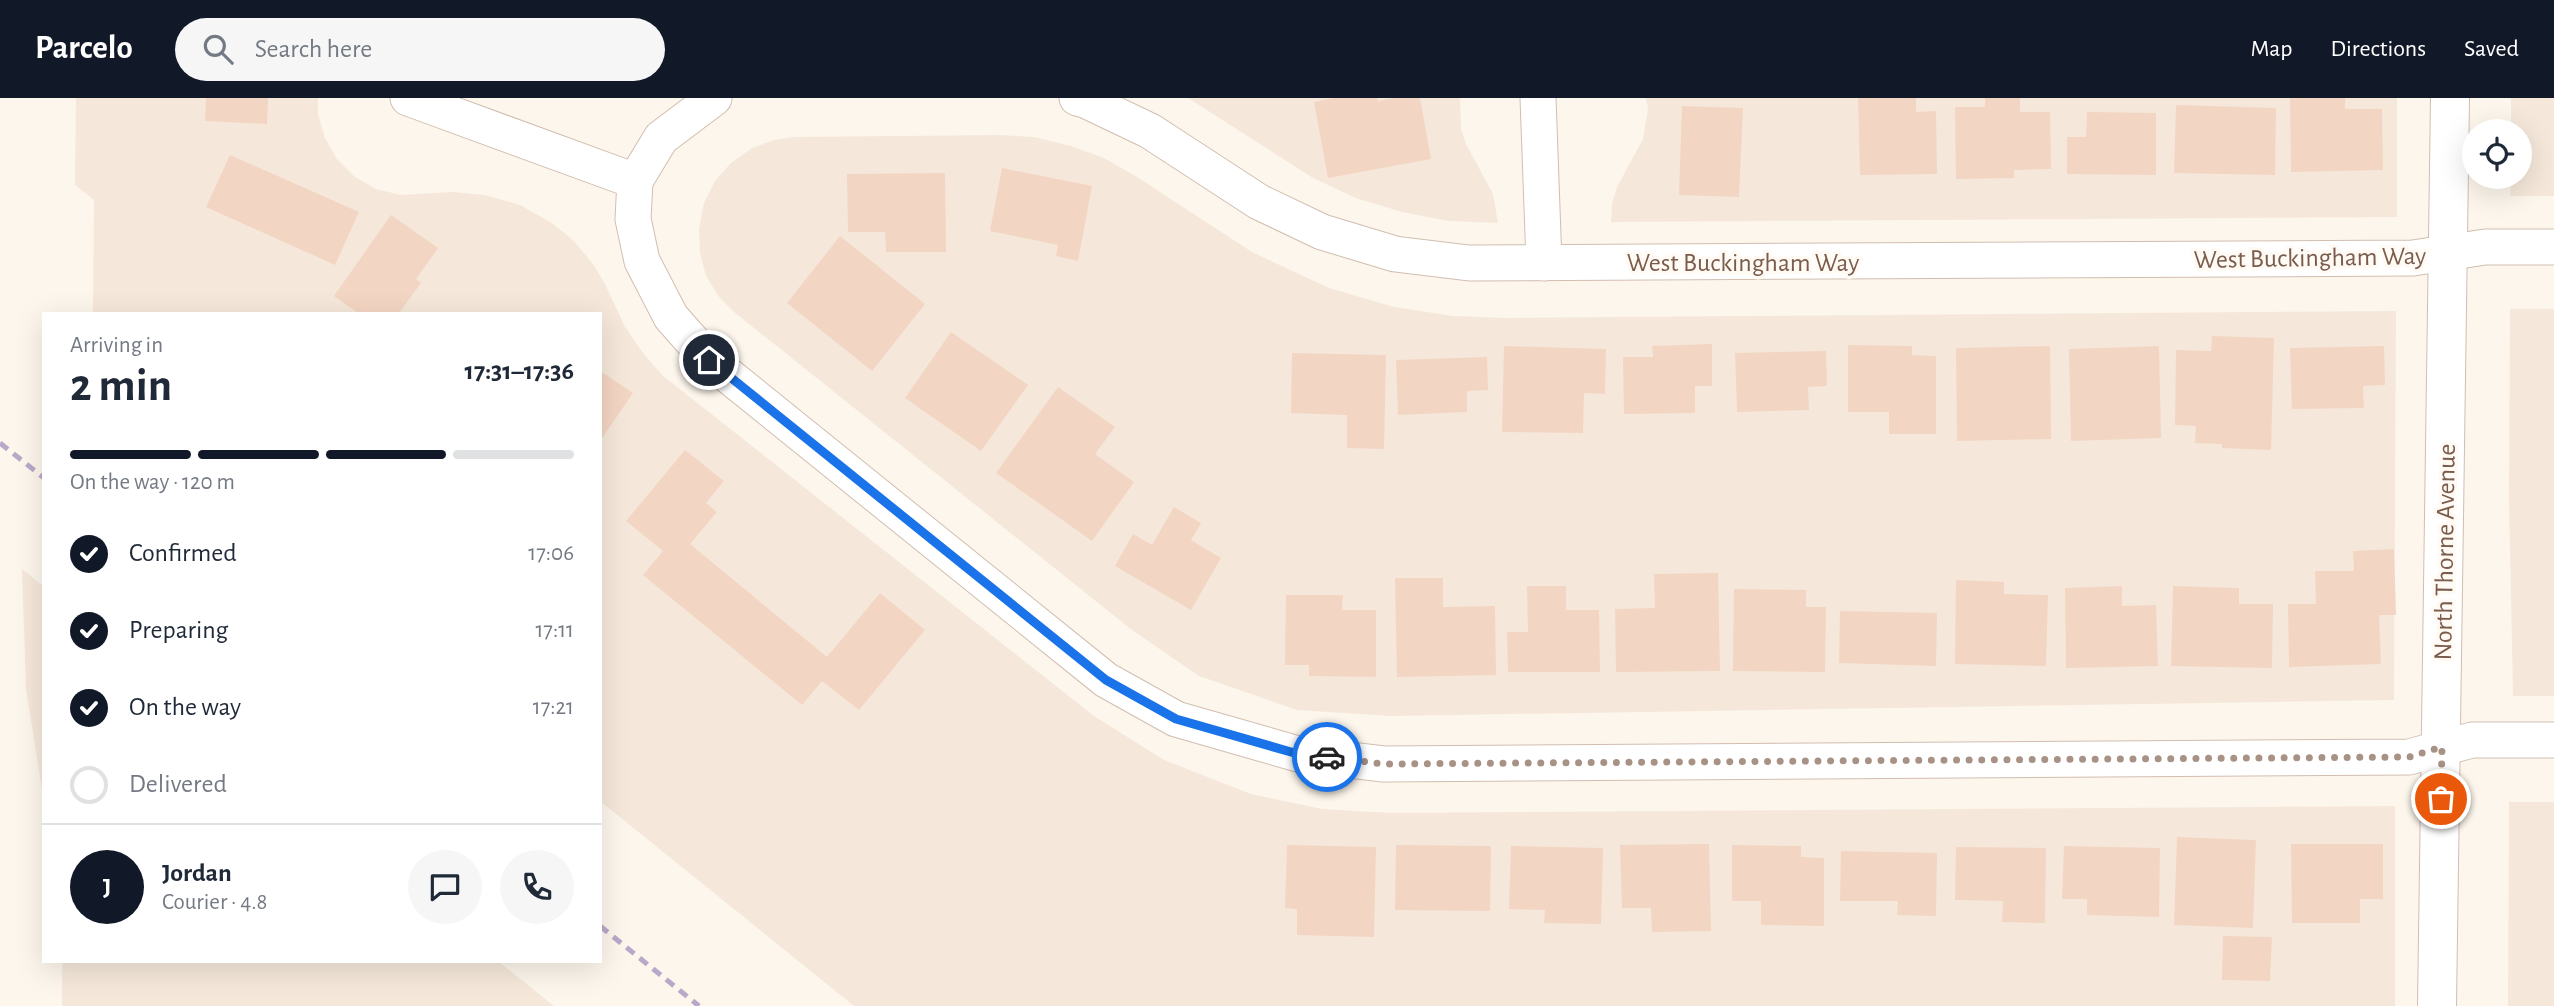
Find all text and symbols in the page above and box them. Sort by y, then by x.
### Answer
search box [175,18,665,81]
icon: search [199,30,237,68]
text: Parcelo [35,32,133,65]
text: Search here [255,36,372,62]
text: Map [2250,37,2292,61]
text: Directions [2330,37,2426,61]
text: Saved [2464,37,2519,61]
map controls [2462,119,2532,189]
button: locate [2462,119,2532,189]
street label: West Buckingham Way [2193,243,2427,273]
street label: West Buckingham Way [1627,250,1859,276]
pin [679,330,739,390]
text: Arriving in [70,334,163,357]
icon: home [690,341,728,379]
text: 17:31–17:36 [465,358,574,384]
text: 2 min [70,363,172,409]
street label: North Thorne Avenue [2430,443,2460,661]
text: On the way · 120 m [70,471,235,494]
icon: check [70,535,108,573]
text: Confirmed [129,540,237,566]
text: 17:06 [528,542,574,565]
icon: check [70,612,108,650]
text: Preparing [129,617,228,643]
text: 17:11 [535,619,574,642]
icon: check [70,689,108,727]
text: On the way [129,694,241,720]
text: 17:21 [533,696,574,719]
courier [1292,722,1362,792]
icon: car [1308,738,1346,776]
pin [2411,769,2471,829]
text: Delivered [129,771,227,797]
icon: bag [2422,780,2460,818]
button: chat [408,850,482,924]
button: phone [500,850,574,924]
text: Jordan [162,860,232,886]
text: J [103,874,111,900]
text: Courier · 4.8 [162,891,267,914]

